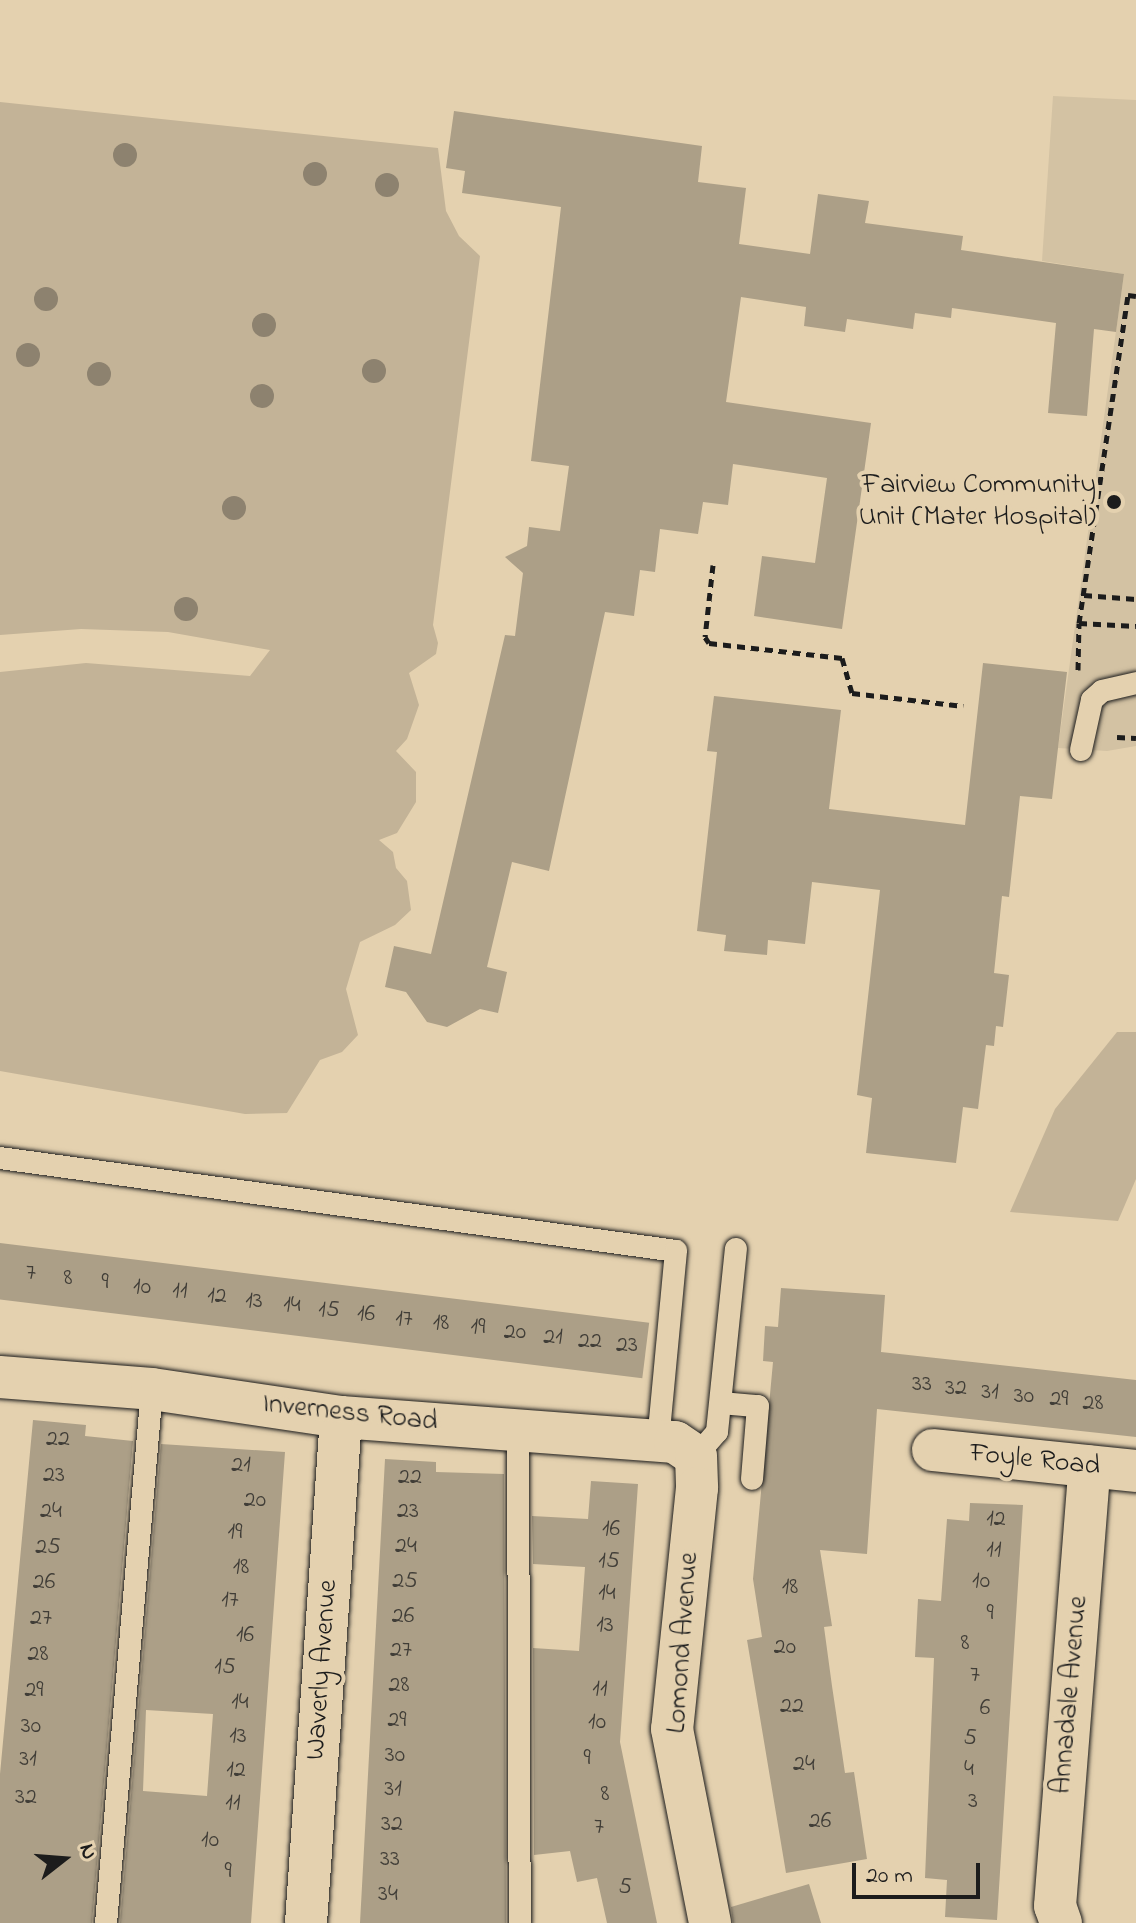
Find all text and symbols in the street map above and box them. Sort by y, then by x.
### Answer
place label: Fairview Community Unit (Mater Hospital) [859,469,1096,535]
marker: Fairview Community Unit (Mater Hospital) [1103,491,1125,513]
house number: 7 [26,1260,36,1288]
house number: 8 [64,1265,72,1293]
house number: 9 [101,1269,109,1297]
house number: 10 [133,1274,151,1302]
house number: 11 [172,1278,188,1306]
house number: 12 [207,1283,227,1311]
house number: 13 [245,1288,263,1316]
house number: 14 [283,1292,301,1320]
house number: 15 [318,1297,340,1325]
house number: 16 [357,1301,375,1329]
house number: 17 [395,1306,413,1334]
house number: 18 [433,1310,449,1338]
house number: 19 [471,1314,485,1342]
house number: 20 [504,1319,526,1347]
house number: 21 [543,1324,563,1352]
house number: 22 [578,1328,602,1356]
house number: 23 [616,1332,638,1360]
house number: 33 [912,1371,932,1399]
house number: 32 [945,1375,967,1403]
house number: 31 [981,1379,999,1407]
house number: 30 [1014,1383,1034,1411]
house number: 29 [1049,1386,1069,1414]
street label: Inverness Road [261,1388,439,1440]
house number: 28 [1083,1390,1103,1418]
house number: 22 [46,1426,70,1454]
street label: Foyle Road [968,1437,1102,1485]
house number: 21 [231,1452,251,1480]
house number: 23 [43,1462,65,1490]
house number: 22 [398,1464,422,1492]
house number: 20 [244,1487,266,1515]
house number: 24 [40,1498,62,1526]
house number: 23 [397,1498,419,1526]
house number: 12 [986,1506,1006,1534]
house number: 16 [602,1516,620,1544]
house number: 19 [228,1519,242,1547]
house number: 24 [395,1533,417,1561]
house number: 25 [35,1534,61,1562]
house number: 11 [986,1537,1002,1565]
house number: 15 [598,1548,620,1576]
street label: Lomond Avenue [661,1551,707,1735]
house number: 18 [233,1554,249,1582]
house number: 25 [392,1568,418,1596]
house number: 10 [972,1568,990,1596]
house number: 26 [33,1569,55,1597]
house number: 18 [782,1574,798,1602]
street label: Waverly Avenue [300,1579,346,1761]
house number: 14 [598,1580,616,1608]
house number: 17 [221,1587,239,1615]
street label: Annadale Avenue [1046,1595,1096,1795]
house number: 9 [986,1600,994,1628]
house number: 26 [392,1603,414,1631]
house number: 27 [30,1605,52,1633]
house number: 13 [596,1612,614,1640]
house number: 16 [236,1622,254,1650]
house number: 8 [961,1630,969,1658]
house number: 20 [774,1634,796,1662]
house number: 27 [390,1637,412,1665]
house number: 28 [28,1641,48,1669]
house number: 15 [214,1654,236,1682]
house number: 7 [970,1662,980,1690]
house number: 28 [389,1672,409,1700]
house number: 11 [592,1676,608,1704]
house number: 29 [24,1677,44,1705]
house number: 14 [231,1689,249,1717]
house number: 22 [780,1693,804,1721]
house number: 6 [980,1695,990,1723]
house number: 29 [387,1707,407,1735]
house number: 10 [588,1709,606,1737]
house number: 30 [21,1713,41,1741]
house number: 13 [229,1723,247,1751]
house number: 5 [963,1725,977,1753]
house number: 30 [385,1742,405,1770]
house number: 9 [583,1745,591,1773]
house number: 31 [19,1746,37,1774]
house number: 24 [793,1751,815,1779]
house number: 4 [964,1756,974,1784]
house number: 12 [226,1757,246,1785]
house number: 31 [384,1776,402,1804]
house number: 8 [601,1781,609,1809]
house number: 32 [15,1784,37,1812]
house number: 3 [968,1788,978,1816]
house number: 11 [225,1790,241,1818]
house number: 26 [809,1808,831,1836]
house number: 32 [381,1811,403,1839]
house number: 7 [594,1814,604,1842]
north arrow [24,1819,104,1899]
house number: 10 [201,1827,219,1855]
text: N [69,1840,104,1864]
house number: 33 [380,1846,400,1874]
scale bar [856,1847,984,1897]
house number: 9 [224,1858,232,1886]
text: 20 m [866,1859,913,1894]
house number: 5 [618,1874,632,1902]
house number: 34 [378,1881,398,1909]

